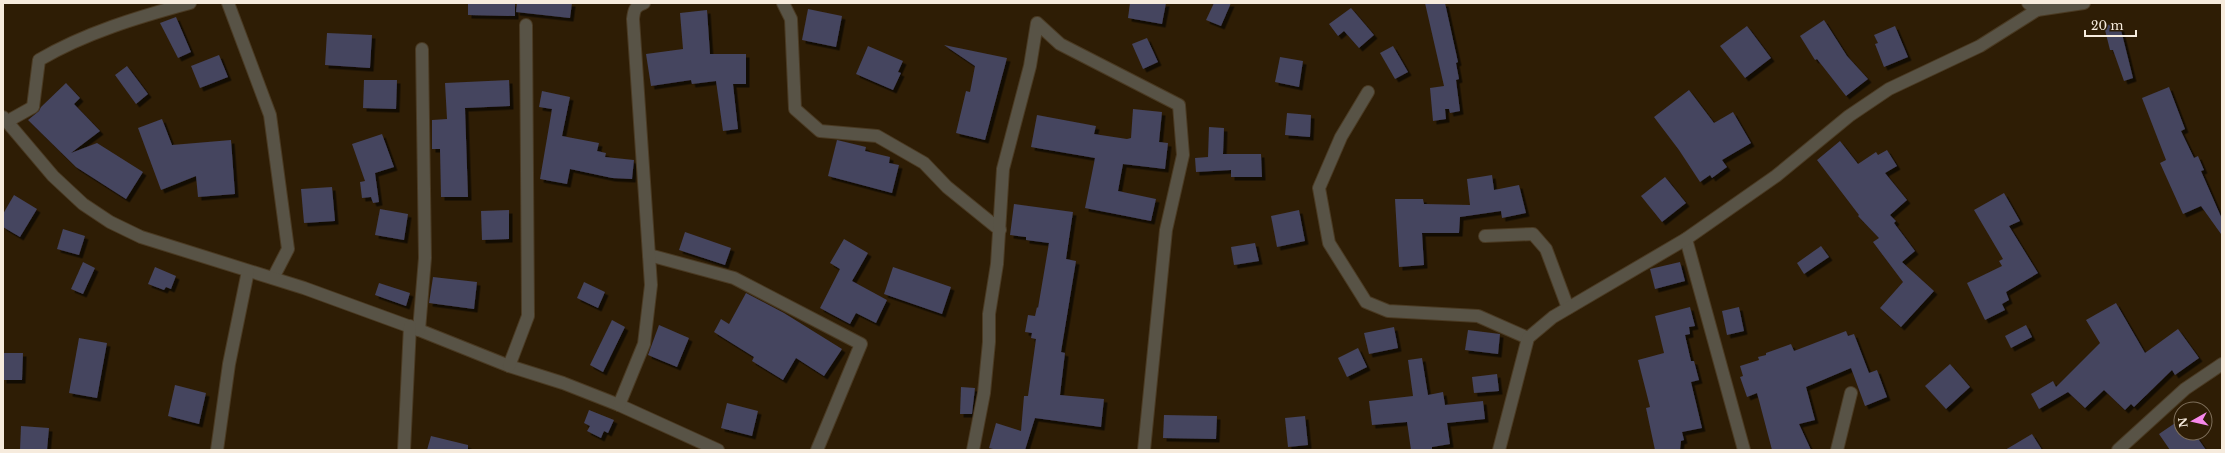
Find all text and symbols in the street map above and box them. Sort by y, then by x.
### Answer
scale bar [2085,12,2136,38]
text: 20 m [2091,18,2123,33]
north arrow [2173,401,2213,441]
text: N [2175,416,2191,428]

